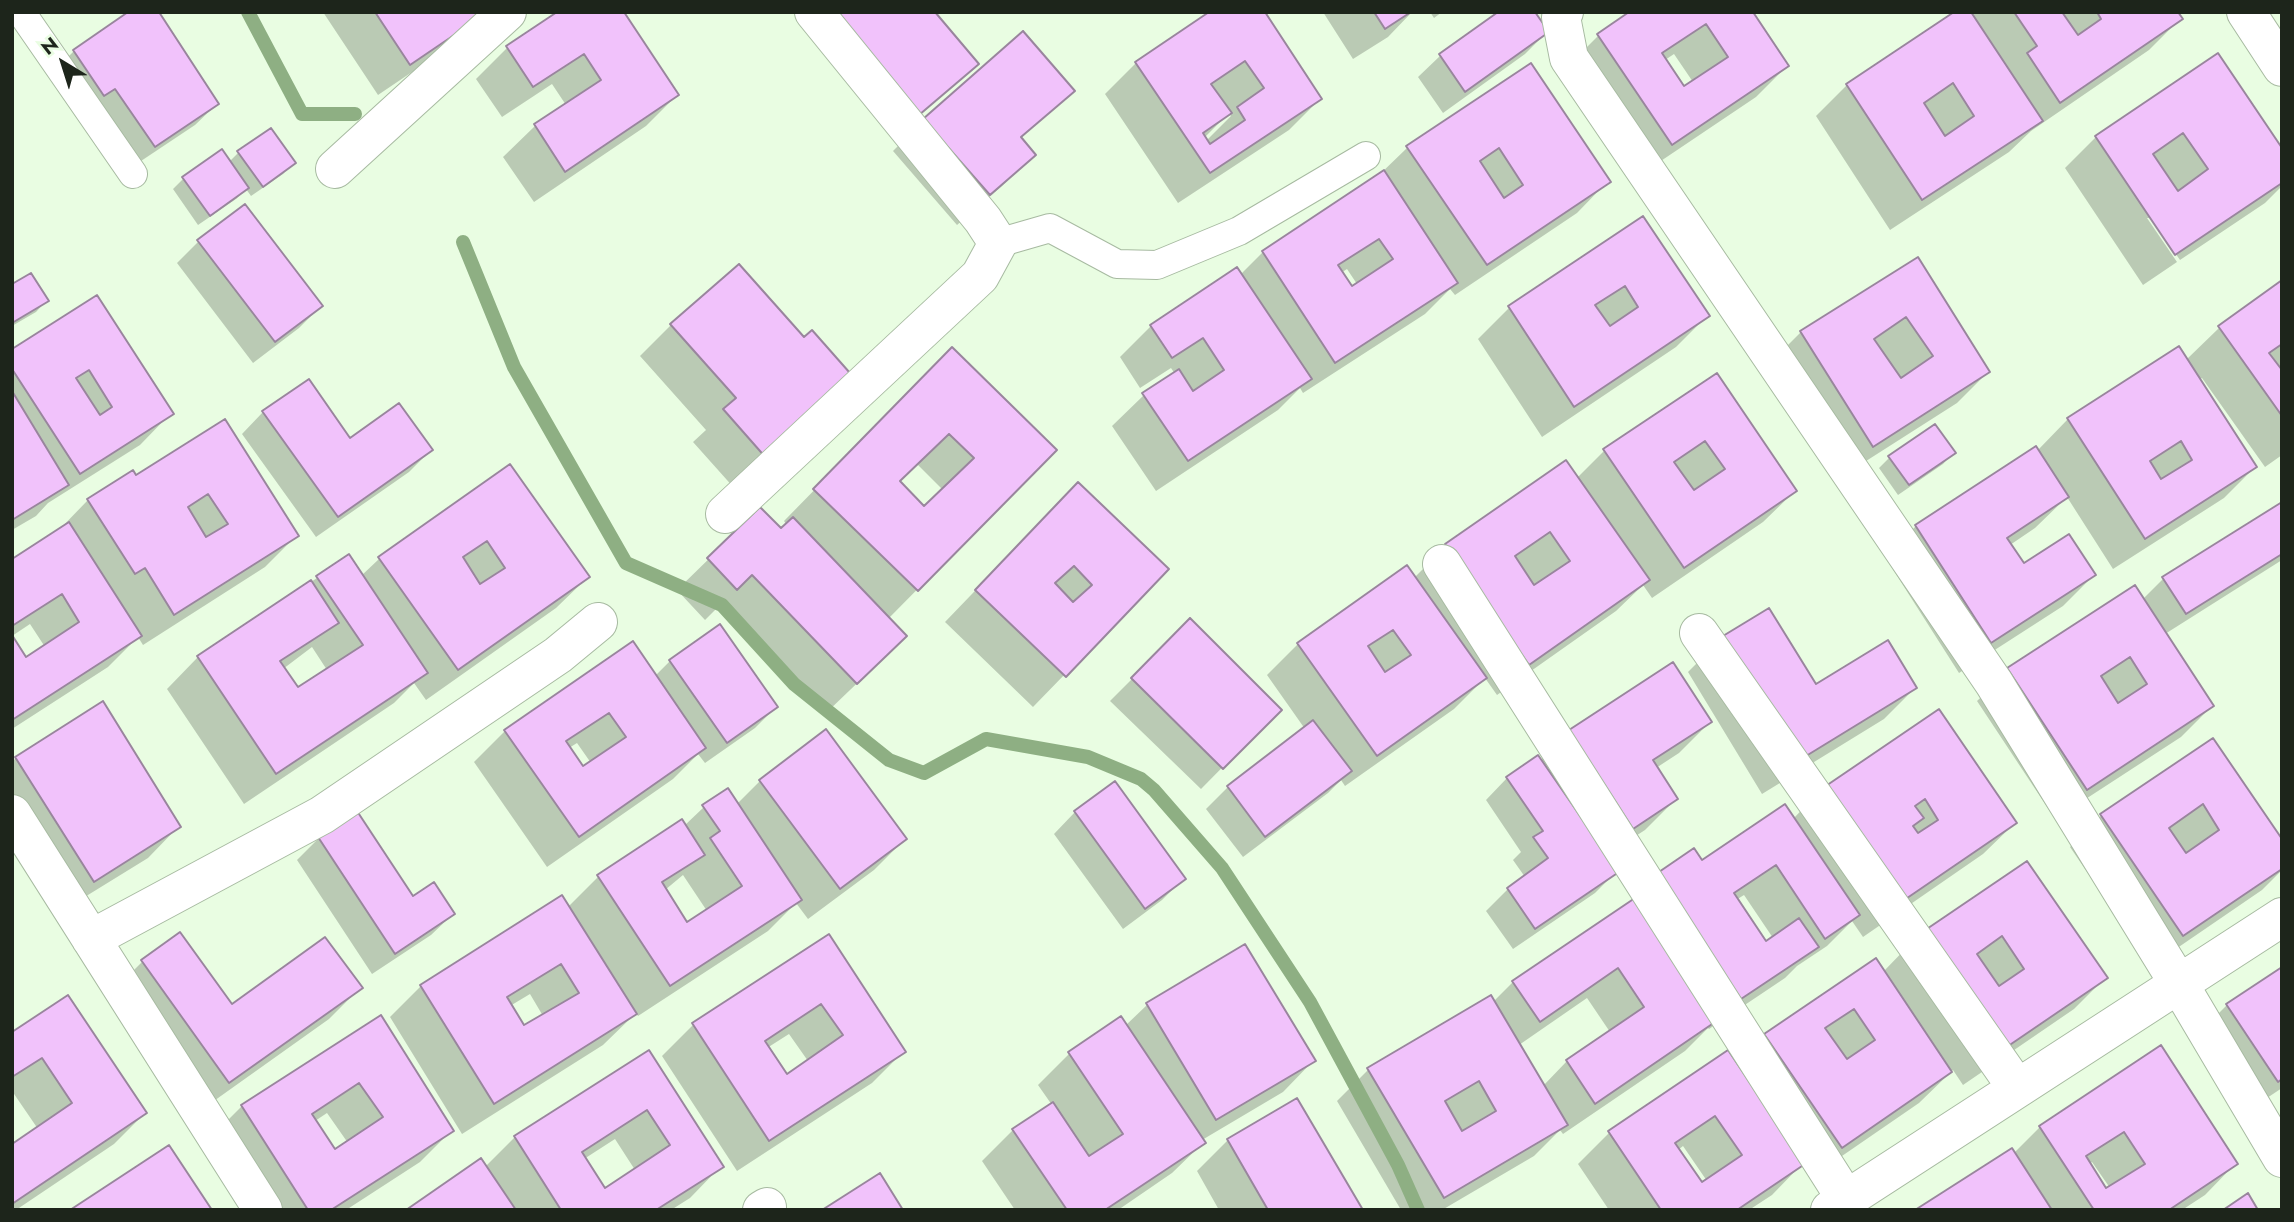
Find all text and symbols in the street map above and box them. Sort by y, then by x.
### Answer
north arrow [28,28,98,98]
text: N [36,31,64,61]

